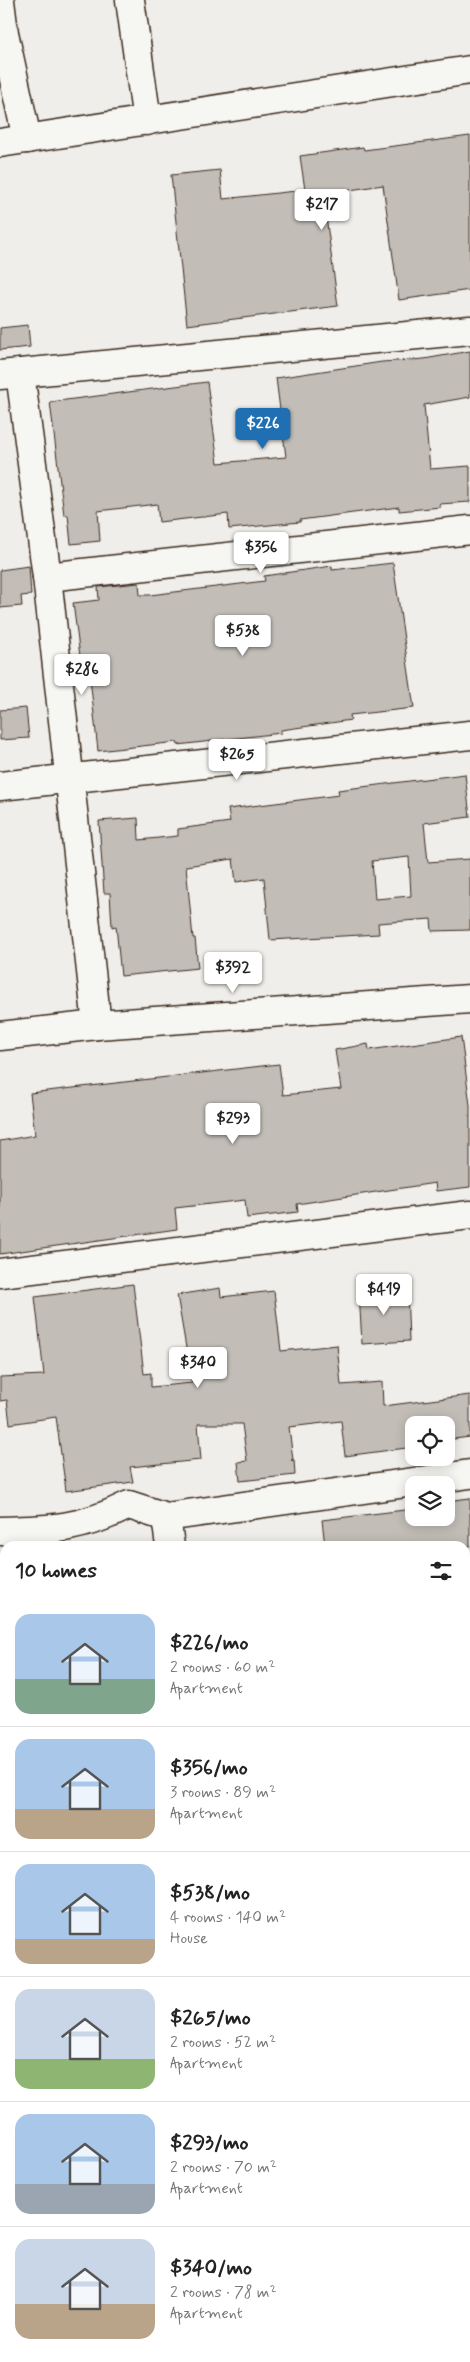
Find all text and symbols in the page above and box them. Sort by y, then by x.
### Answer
pin: $217 [292,188,352,231]
text: $217 [305,194,339,215]
pin: $226 [233,408,293,450]
text: $226 [246,413,280,434]
pin: $356 [231,532,291,574]
text: $356 [245,537,277,558]
pin: $538 [213,614,273,657]
text: $538 [226,620,260,641]
pin: $286 [52,654,112,696]
text: $286 [65,659,99,680]
pin: $265 [207,738,267,781]
text: $265 [219,744,255,765]
pin: $392 [203,952,263,994]
text: $392 [215,957,251,978]
pin: $293 [203,1102,263,1145]
text: $293 [216,1108,250,1129]
pin: $419 [354,1274,414,1316]
text: $419 [367,1279,401,1300]
pin: $340 [168,1346,228,1389]
text: $340 [180,1352,216,1373]
map controls [405,1416,455,1526]
button: locate [405,1416,455,1466]
button: layers [405,1476,455,1526]
text: 10 homes [15,1557,97,1585]
icon: filters [427,1557,455,1585]
text: $226/mo [170,1629,248,1657]
icon: home [55,1634,115,1694]
text: 2 rooms · 60 m² [170,1657,275,1678]
text: Apartment [170,1678,243,1699]
text: $356/mo [170,1754,248,1782]
icon: home [55,1759,115,1819]
text: 3 rooms · 89 m² [170,1782,276,1803]
text: Apartment [170,1803,243,1824]
text: $538/mo [170,1879,250,1907]
icon: home [55,1884,115,1944]
text: 4 rooms · 140 m² [170,1907,286,1928]
text: House [170,1928,208,1949]
text: $265/mo [170,2004,251,2032]
icon: home [55,2009,115,2069]
text: 2 rooms · 52 m² [170,2032,276,2053]
text: Apartment [170,2053,243,2074]
text: $293/mo [170,2129,249,2157]
icon: home [55,2134,115,2194]
text: 2 rooms · 70 m² [170,2157,277,2178]
text: Apartment [170,2178,243,2199]
text: $340/mo [170,2254,252,2282]
icon: home [55,2259,115,2319]
text: 2 rooms · 78 m² [170,2282,277,2303]
text: Apartment [170,2303,243,2324]

